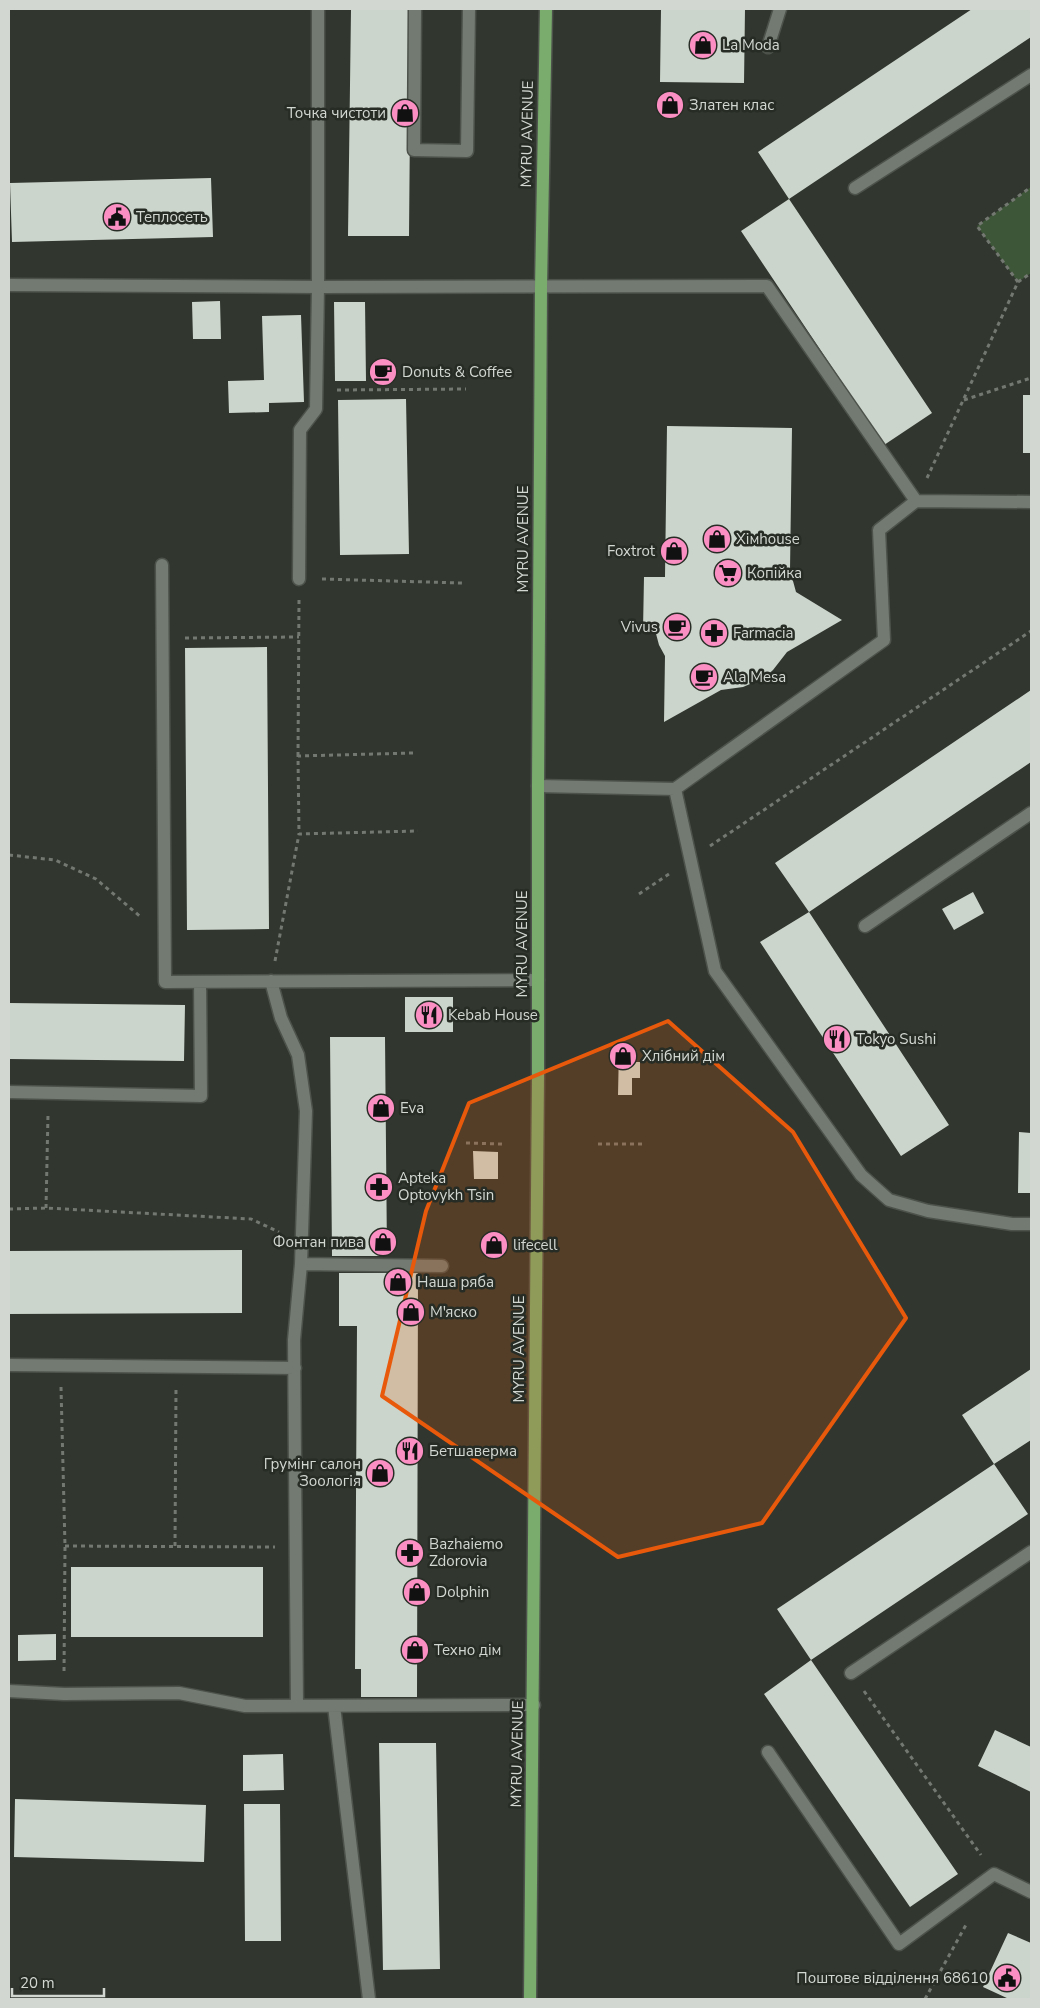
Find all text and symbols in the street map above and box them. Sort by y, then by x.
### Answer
shop icon: La Moda [688,30,718,60]
place label: La Moda [722,35,780,55]
street label: MYRU AVENUE [516,80,538,188]
shop icon: Златен клас [655,90,685,120]
place label: Златен клас [689,95,774,115]
shop icon: Точка чистоти [390,98,420,128]
place label: Точка чистоти [287,103,386,123]
public building icon: Теплосеть [102,202,132,232]
place label: Теплосеть [136,207,208,227]
cafe icon: Donuts & Coffee [368,357,398,387]
place label: Donuts & Coffee [402,362,512,382]
street label: MYRU AVENUE [513,486,533,592]
shop icon: Хімhouse [702,524,732,554]
place label: Хімhouse [736,529,800,549]
shop icon: Foxtrot [659,536,689,566]
place label: Foxtrot [607,541,656,561]
supermarket icon: Копійка [713,558,743,588]
place label: Копійка [747,563,802,583]
cafe icon: Vivus [662,612,692,642]
place label: Vivus [620,617,658,637]
pharmacy icon: Farmacia [699,618,729,648]
place label: Farmacia [733,623,793,643]
cafe icon: Ala Mesa [689,662,719,692]
place label: Ala Mesa [723,667,786,687]
street label: MYRU AVENUE [512,891,532,997]
restaurant icon: Kebab House [414,1000,444,1030]
place label: Kebab House [448,1005,538,1025]
restaurant icon: Tokyo Sushi [822,1024,852,1054]
place label: Tokyo Sushi [856,1029,936,1049]
shop icon: Хлібний дім [608,1041,638,1071]
place label: Хлібний дім [642,1046,725,1066]
shop icon: Eva [366,1093,396,1123]
place label: Eva [400,1098,424,1118]
place label: Apteka Optovykh Tsin [398,1168,494,1205]
pharmacy icon: Apteka Optovykh Tsin [364,1172,394,1202]
shop icon: Фонтан пива [368,1227,398,1257]
shop icon: lifecell [479,1230,509,1260]
place label: Фонтан пива [273,1232,364,1252]
place label: lifecell [513,1235,558,1255]
shop icon: Наша ряба [383,1267,413,1297]
place label: Наша ряба [417,1272,494,1292]
street label: MYRU AVENUE [509,1296,529,1402]
shop icon: М'яско [396,1297,426,1327]
place label: М'яско [430,1302,477,1322]
restaurant icon: Бетшаверма [395,1436,425,1466]
place label: Бетшаверма [429,1441,517,1461]
place label: Грумінг салон Зоологія [264,1454,361,1491]
shop icon: Грумінг салон Зоологія [365,1458,395,1488]
place label: Bazhaiemo Zdorovia [429,1534,503,1571]
pharmacy icon: Bazhaiemo Zdorovia [395,1538,425,1568]
shop icon: Dolphin [402,1577,432,1607]
place label: Dolphin [436,1582,489,1602]
shop icon: Техно дім [400,1635,430,1665]
place label: Техно дім [434,1640,501,1660]
street label: MYRU AVENUE [506,1700,528,1808]
public building icon: Поштове відділення 68610 [992,1963,1022,1993]
scale bar [12,1966,105,1998]
place label: Поштове відділення 68610 [796,1968,988,1988]
text: 20 m [20,1973,55,1993]

